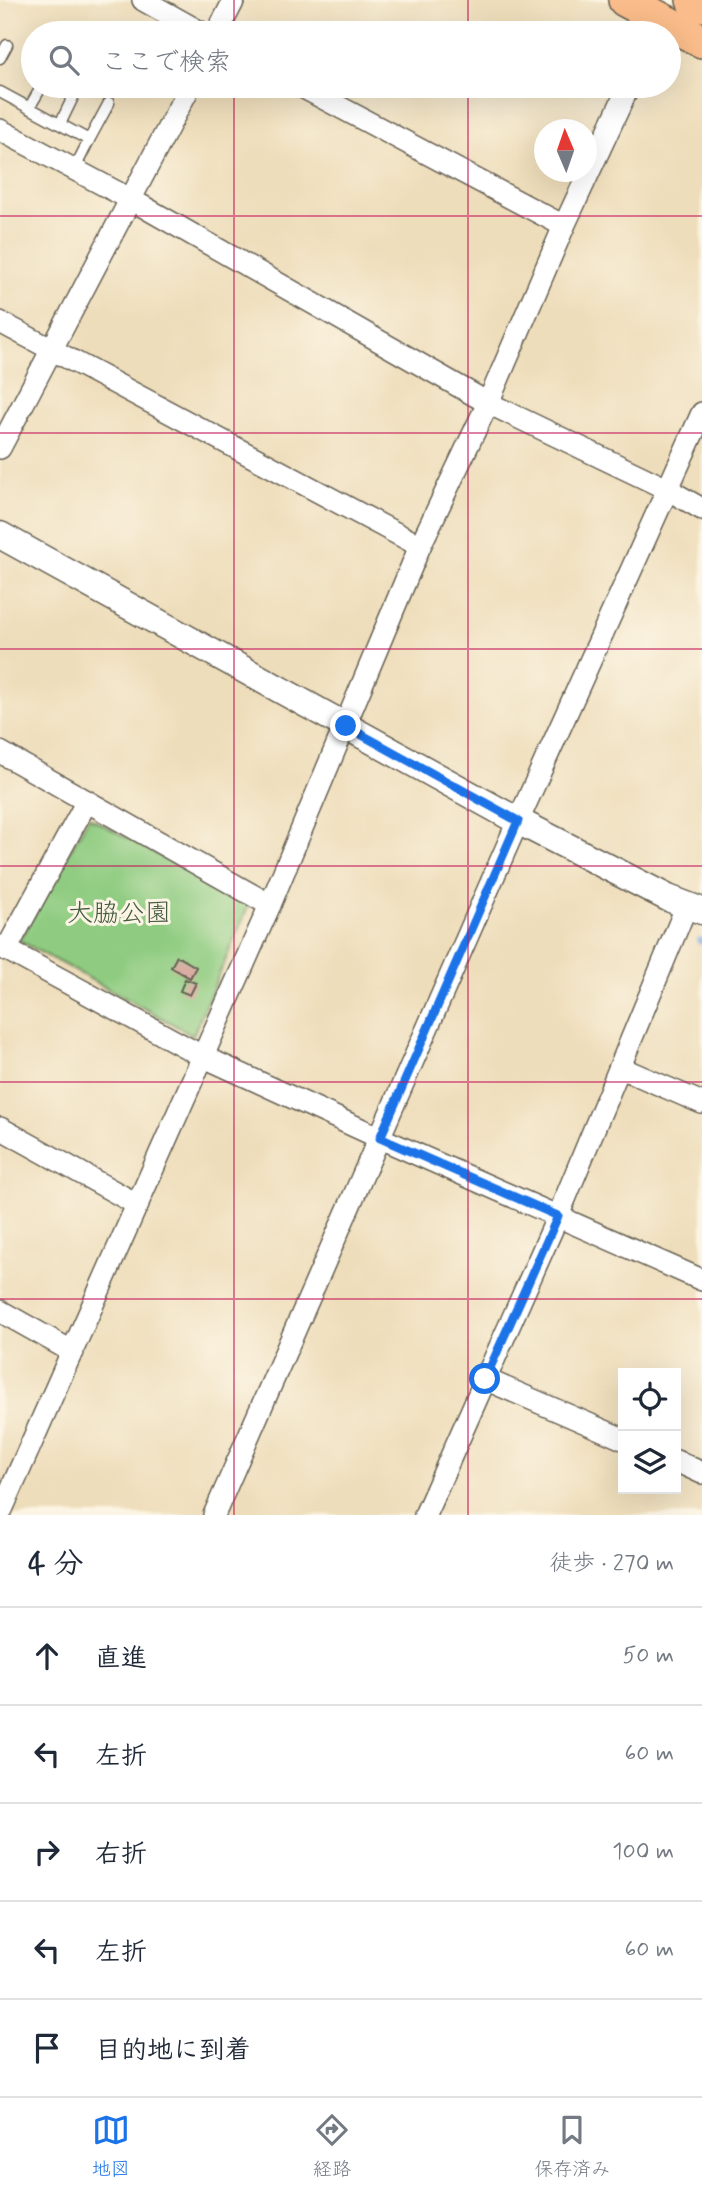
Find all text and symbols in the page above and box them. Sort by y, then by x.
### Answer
search box [21,21,681,98]
icon: search [45,41,83,79]
text: ここで検索 [101,46,231,80]
north arrow [534,119,597,182]
route end [330,710,361,741]
park label: 大脇公園 [67,897,171,931]
route start [469,1363,500,1394]
map controls [618,1368,681,1494]
button: locate [618,1368,681,1431]
button: layers [618,1431,681,1494]
text: 4 分 [28,1545,84,1584]
text: 徒歩 · 270 m [549,1549,674,1579]
icon: ahead [28,1637,66,1675]
text: 50 m [623,1641,674,1671]
text: 直進 [95,1642,147,1676]
icon: left [28,1735,66,1773]
text: 60 m [625,1739,674,1769]
text: 左折 [95,1740,147,1774]
icon: right [28,1833,66,1871]
text: 100 m [612,1837,674,1867]
text: 右折 [95,1838,147,1872]
icon: left [28,1931,66,1969]
text: 60 m [625,1935,674,1965]
text: 左折 [95,1936,147,1970]
icon: arrive [28,2029,66,2067]
text: 目的地に到着 [95,2034,251,2068]
tab: 地図 [92,2111,130,2182]
tab: 経路 [313,2111,351,2182]
tab: 保存済み [534,2111,610,2182]

